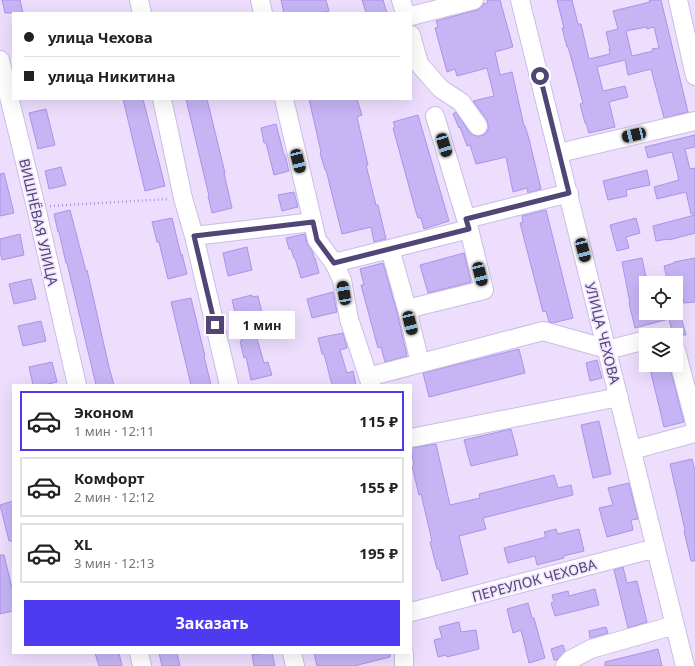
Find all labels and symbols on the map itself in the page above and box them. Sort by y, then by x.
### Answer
route start [531,67,549,85]
car [621,126,647,144]
car [435,132,453,158]
car [289,148,307,174]
street label: ВИШНЁВАЯ УЛИЦА [15,157,63,288]
car [574,237,592,263]
car [471,261,489,287]
car [336,280,352,306]
street label: УЛИЦА ЧЕХОВА [581,280,625,386]
car [401,310,419,336]
callout: 1 мин [229,311,295,339]
route end [206,316,224,334]
street label: ПЕРЕУЛОК ЧЕХОВА [470,554,598,606]

